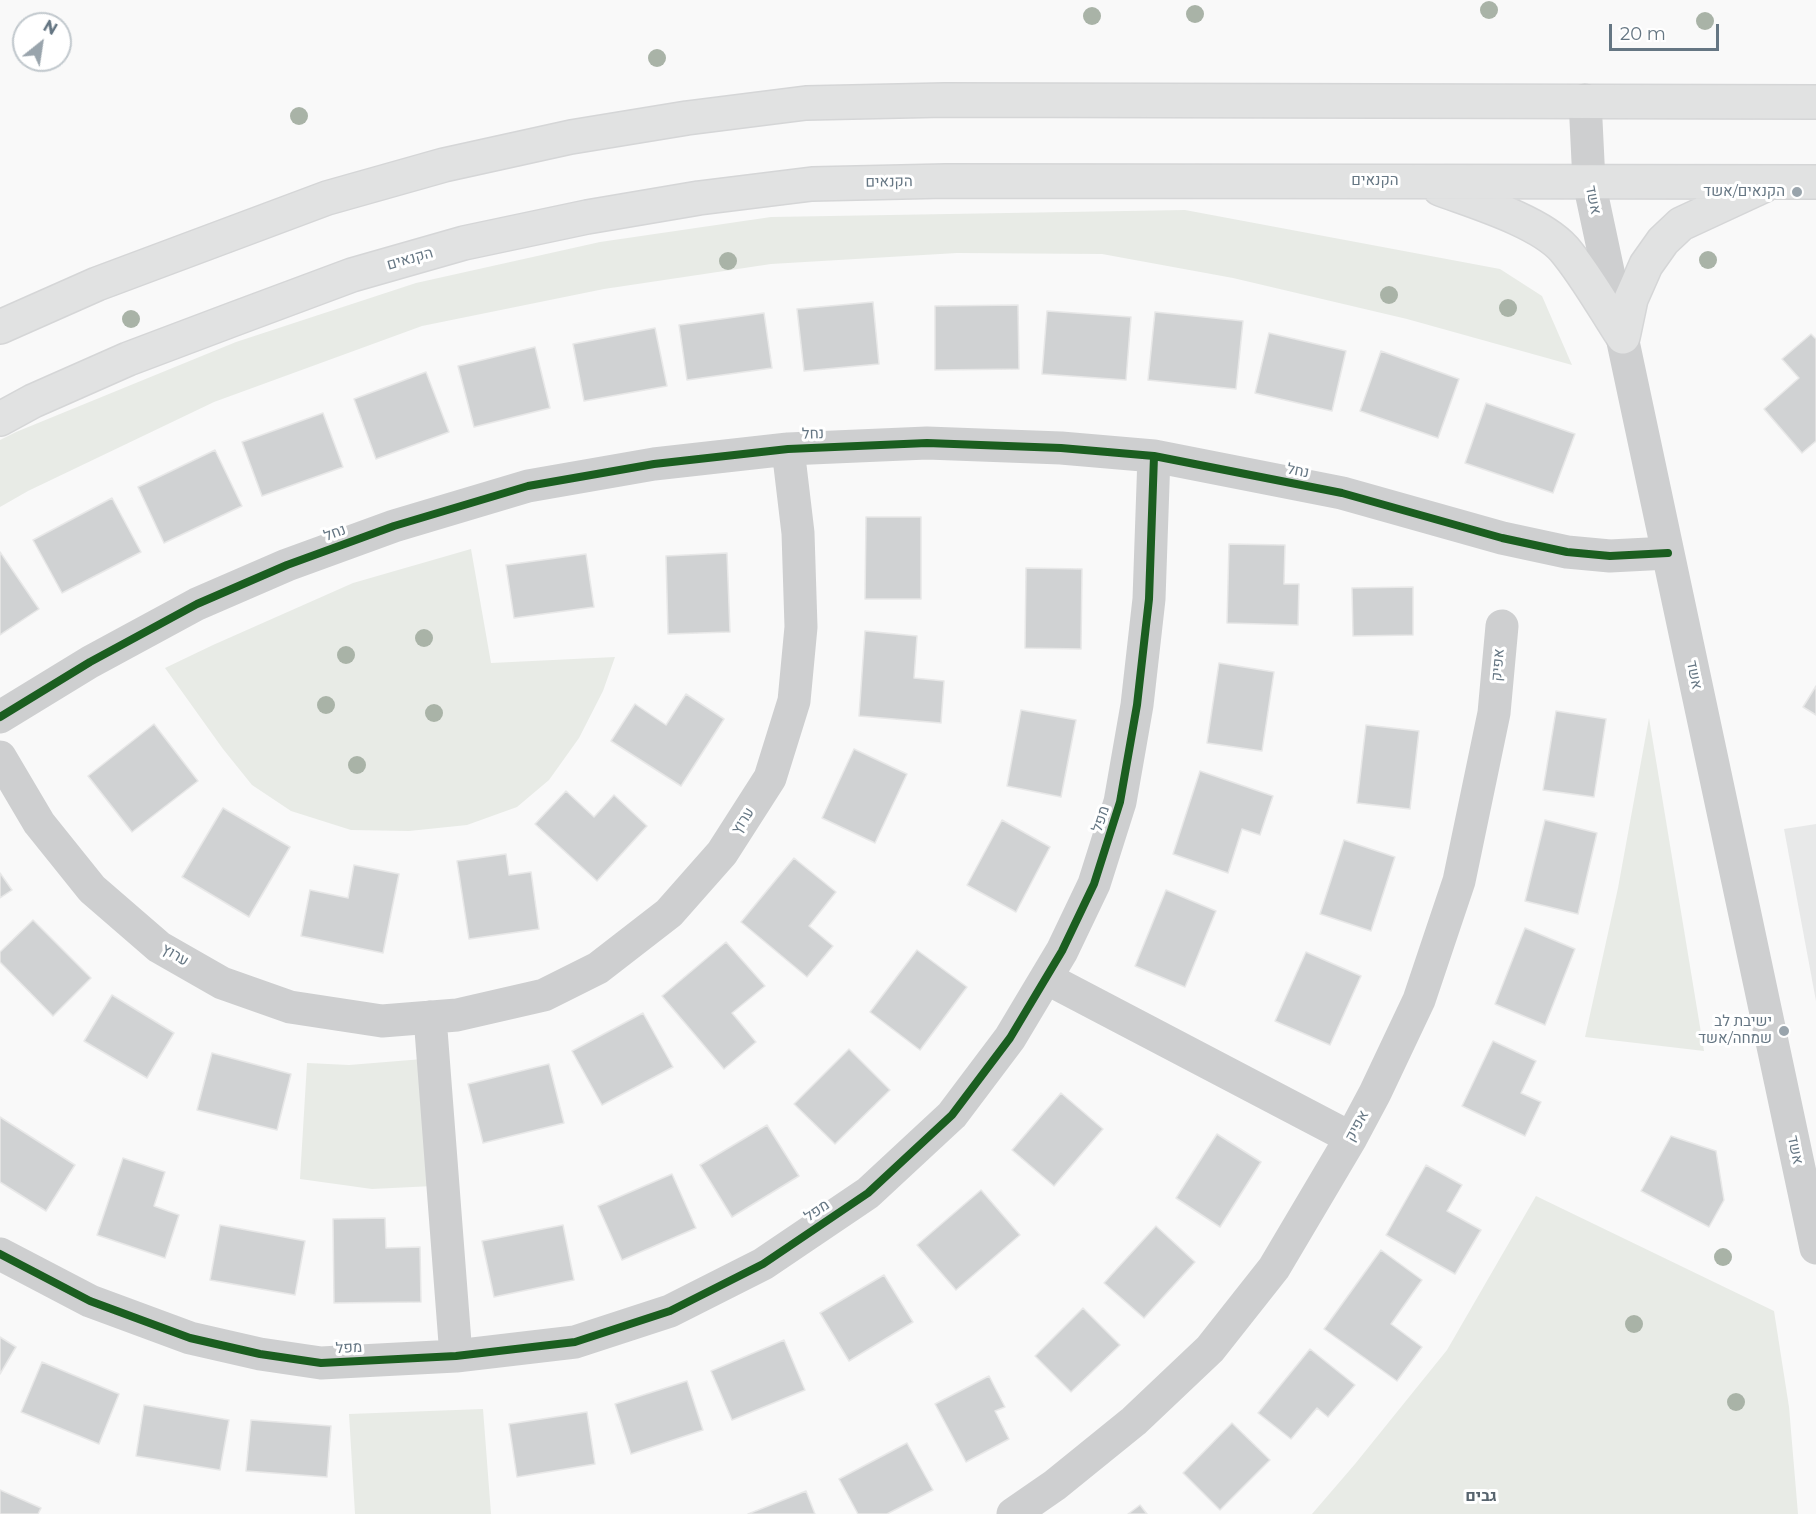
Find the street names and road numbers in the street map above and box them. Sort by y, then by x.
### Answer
street label: הקנאים [1351,172,1399,190]
street label: הקנאים [865,173,913,191]
street label: אשד [1581,184,1605,216]
street label: הקנאים [385,244,435,274]
street label: נחל [802,425,824,443]
street label: נחל [1285,460,1311,482]
street label: נחל [321,521,349,545]
street label: אפיק [1488,648,1508,682]
street label: אשד [1682,659,1706,691]
street label: ערוץ [728,804,758,838]
street label: מפל [1088,804,1114,834]
street label: ערוץ [158,940,192,970]
street label: אפיק [1341,1107,1373,1145]
street label: אשד [1783,1134,1807,1166]
street label: מפל [801,1196,833,1226]
street label: מפל [335,1338,363,1358]

